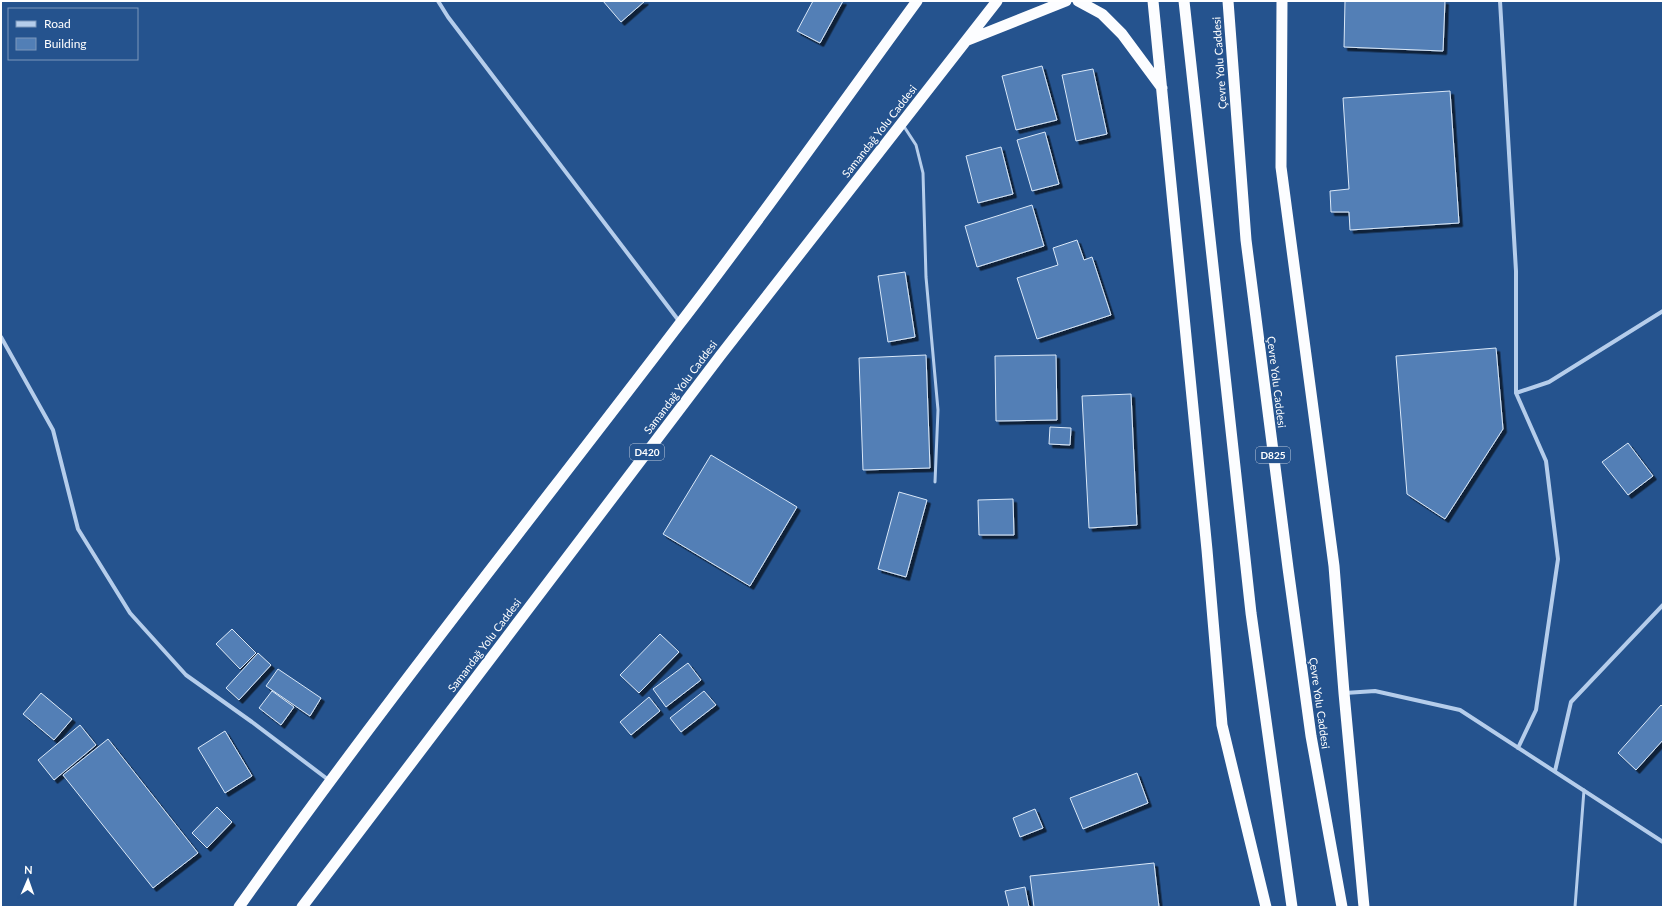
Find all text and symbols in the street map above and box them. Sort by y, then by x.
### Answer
legend [8,8,138,60]
text: Road [44,16,71,31]
street label: Çevre Yolu Caddesi [1209,16,1229,110]
text: Building [44,36,87,51]
street label: Samandağ Yolu Caddesi [839,82,919,180]
street label: Çevre Yolu Caddesi [1265,335,1289,429]
street label: Samandağ Yolu Caddesi [641,337,720,436]
road number: D420 [630,444,664,460]
road number: D825 [1256,447,1290,463]
street label: Samandağ Yolu Caddesi [445,595,524,694]
street label: Çevre Yolu Caddesi [1307,656,1333,750]
north arrow [8,860,48,900]
text: N [24,863,33,876]

